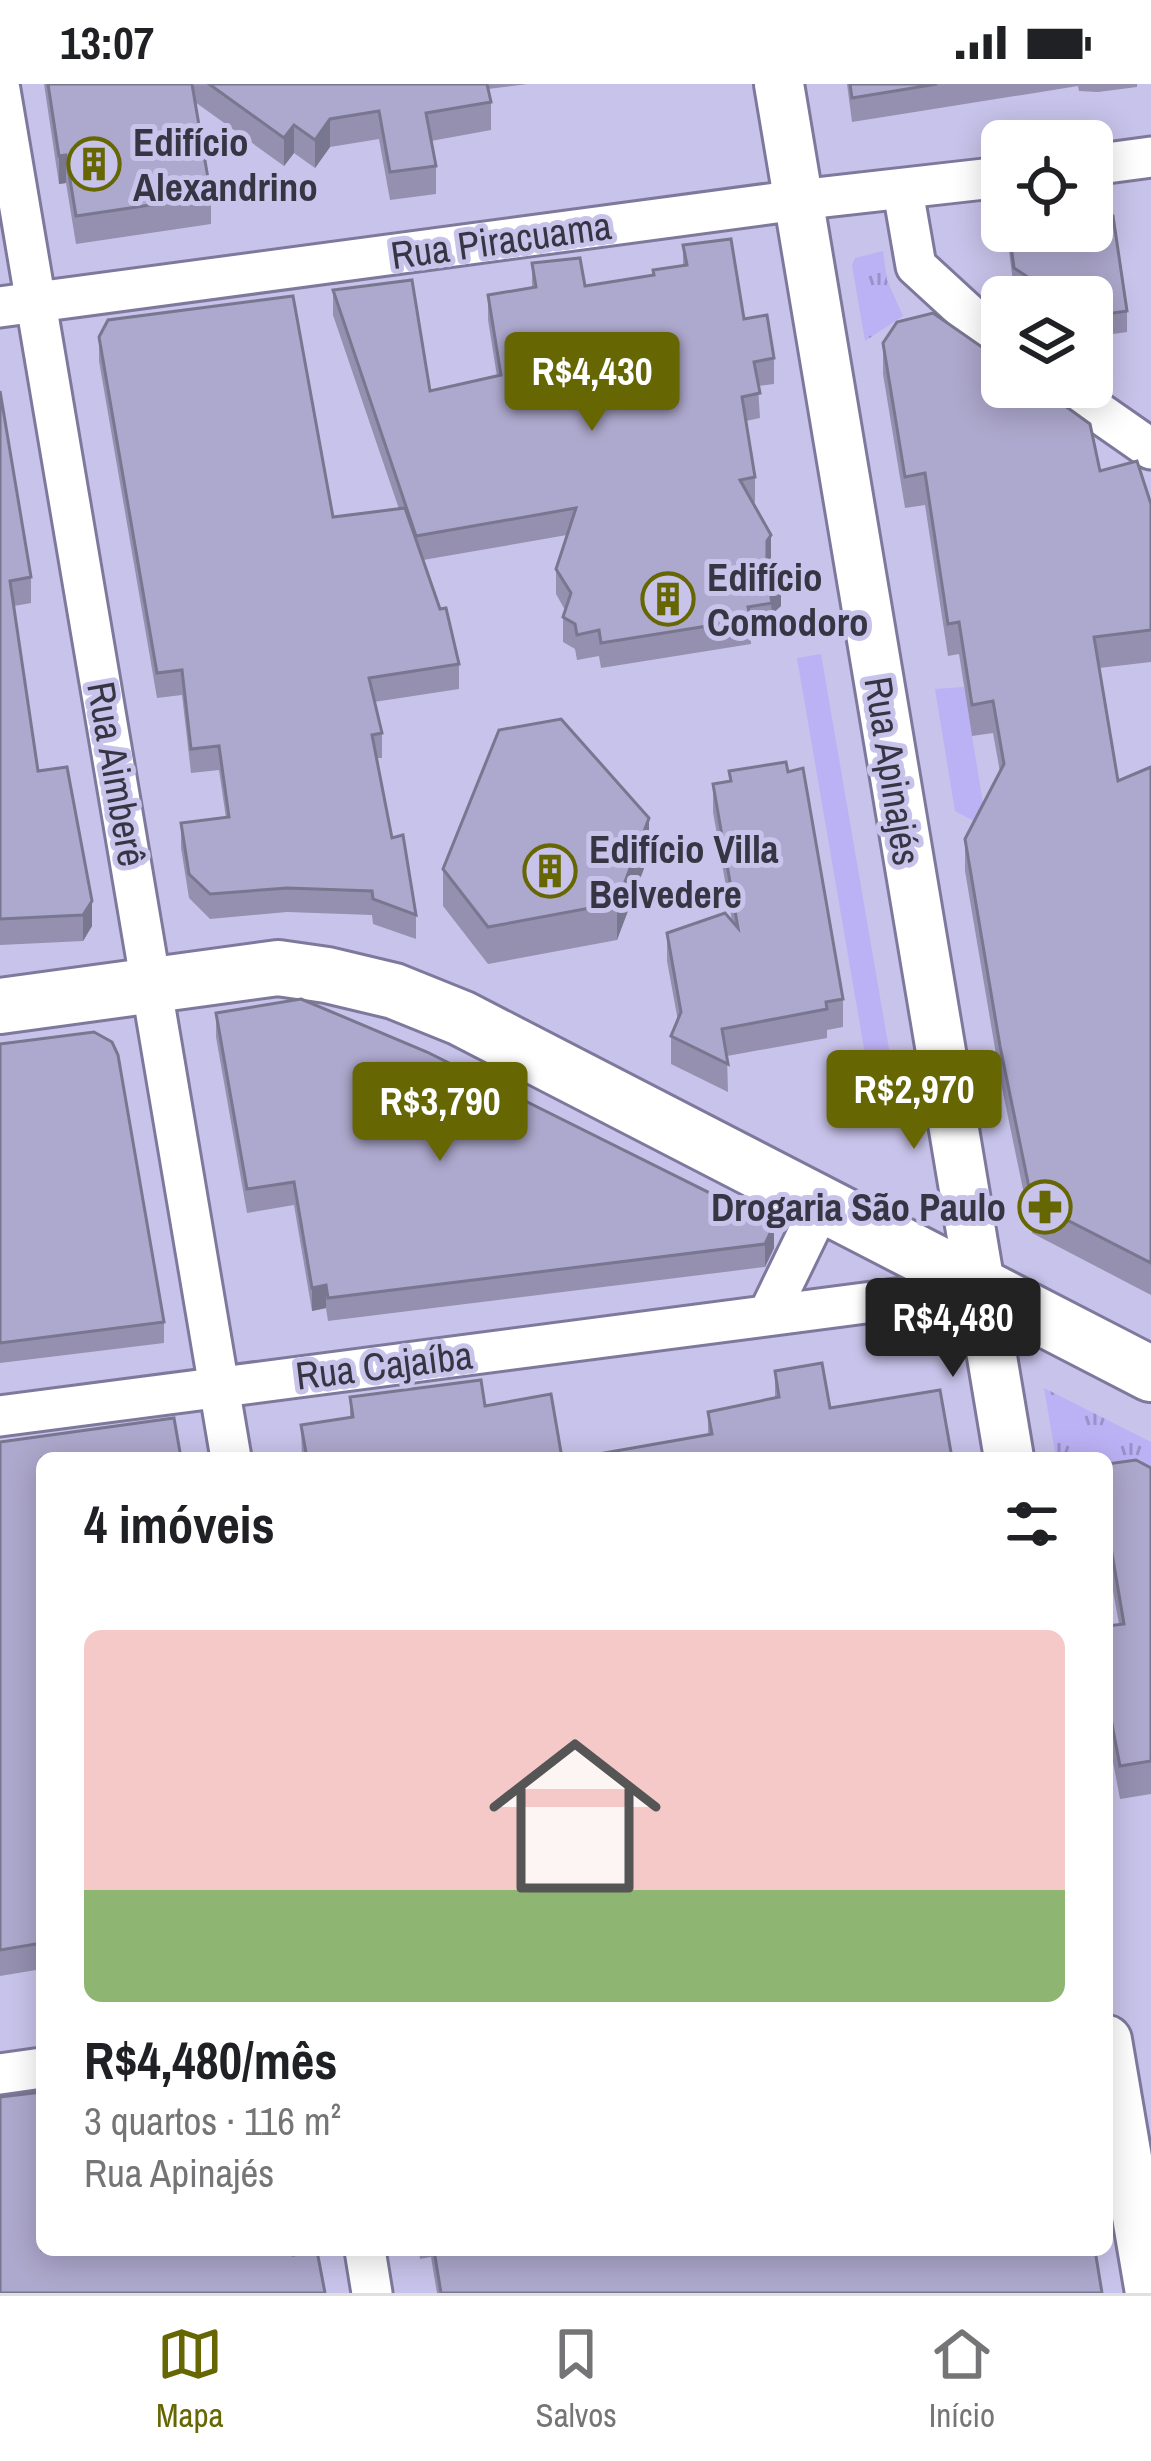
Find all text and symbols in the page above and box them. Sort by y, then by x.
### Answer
text: 13:07 [60,12,154,73]
place label: Edifício Alexandrino [133,116,318,213]
map controls [981,120,1113,408]
button: locate [981,120,1113,252]
building icon: Edifício Alexandrino [66,136,122,192]
street label: Rua Piracuama [387,199,615,281]
button: layers [981,276,1113,408]
pin: R$4,430 [481,332,703,434]
text: R$4,430 [532,345,652,397]
place label: Edifício Comodoro [707,551,869,648]
building icon: Edifício Comodoro [640,571,696,627]
street label: Rua Apinajés [852,673,934,869]
street label: Rua Aimberê [75,678,159,870]
place label: Edifício Villa Belvedere [589,823,779,920]
building icon: Edifício Villa Belvedere [522,843,578,899]
pin: R$2,970 [803,1050,1025,1152]
pin: R$3,790 [329,1062,551,1164]
text: R$2,970 [854,1063,974,1115]
text: R$3,790 [380,1075,500,1127]
pharmacy icon: Drogaria São Paulo [1017,1179,1073,1235]
place label: Drogaria São Paulo [711,1181,1006,1233]
pin: R$4,480 [842,1278,1064,1380]
text: R$4,480 [893,1291,1013,1343]
street label: Rua Cajaíba [293,1328,476,1402]
text: 4 imóveis [84,1490,275,1559]
icon: filters [999,1491,1065,1557]
icon: home [467,1708,683,1924]
text: R$4,480/mês [84,2026,337,2095]
text: 3 quartos · 116 m² [84,2095,341,2147]
text: Rua Apinajés [84,2147,274,2199]
tab: Mapa [156,2321,224,2437]
tab: Salvos [536,2321,617,2437]
tab: Início [929,2321,995,2437]

